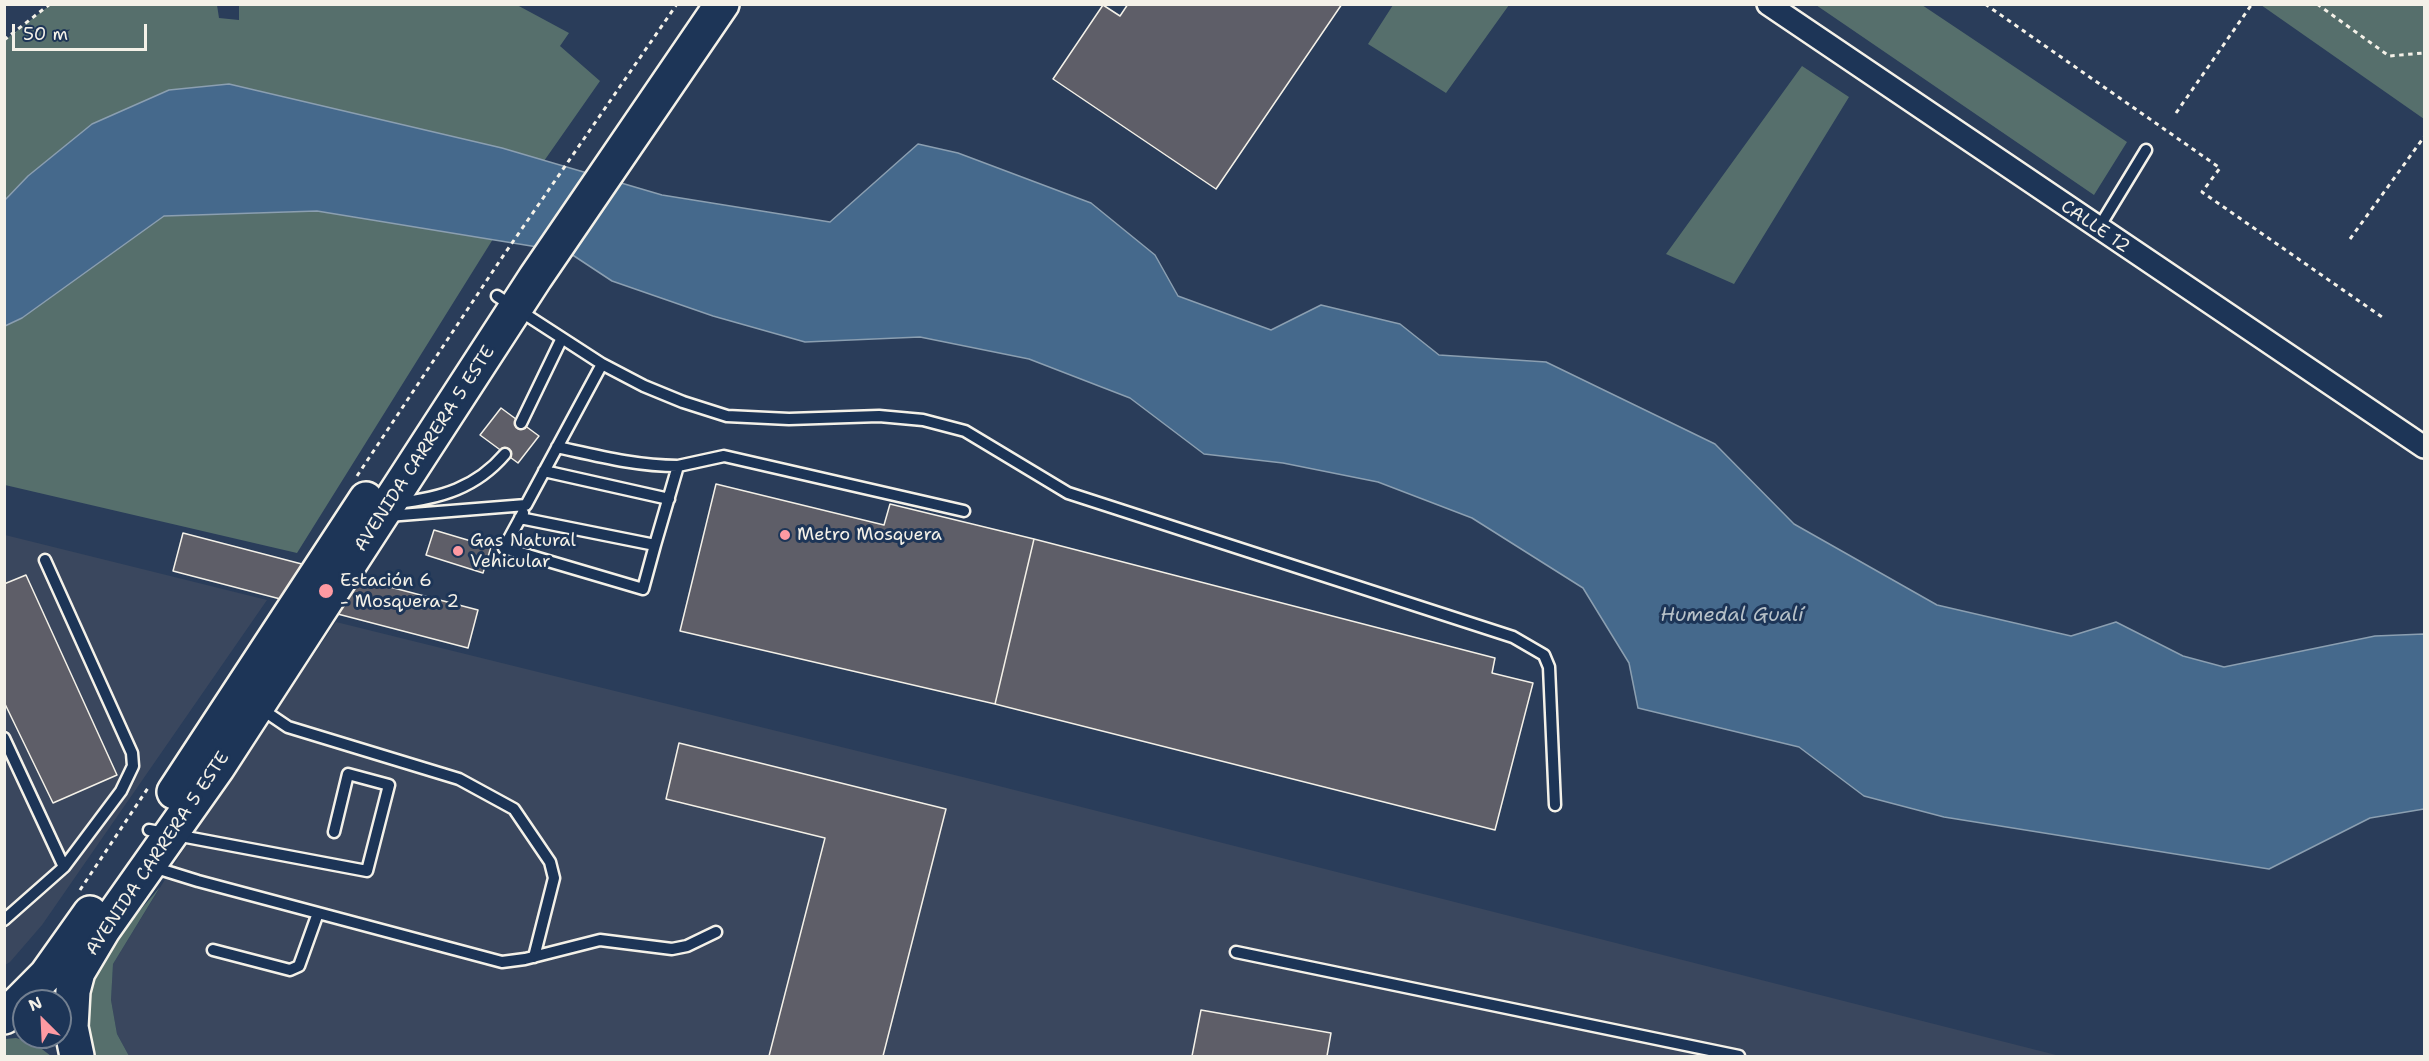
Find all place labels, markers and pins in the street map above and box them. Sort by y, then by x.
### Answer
place label: Metro Mosquera [797,524,942,546]
marker: Metro Mosquera [778,528,792,542]
place label: Gas Natural Vehicular [470,530,576,572]
marker: Gas Natural Vehicular [451,544,465,558]
place label: Estación 6 - Mosquera 2 [340,570,459,612]
marker: Estación 6 - Mosquera 2 [317,582,335,600]

